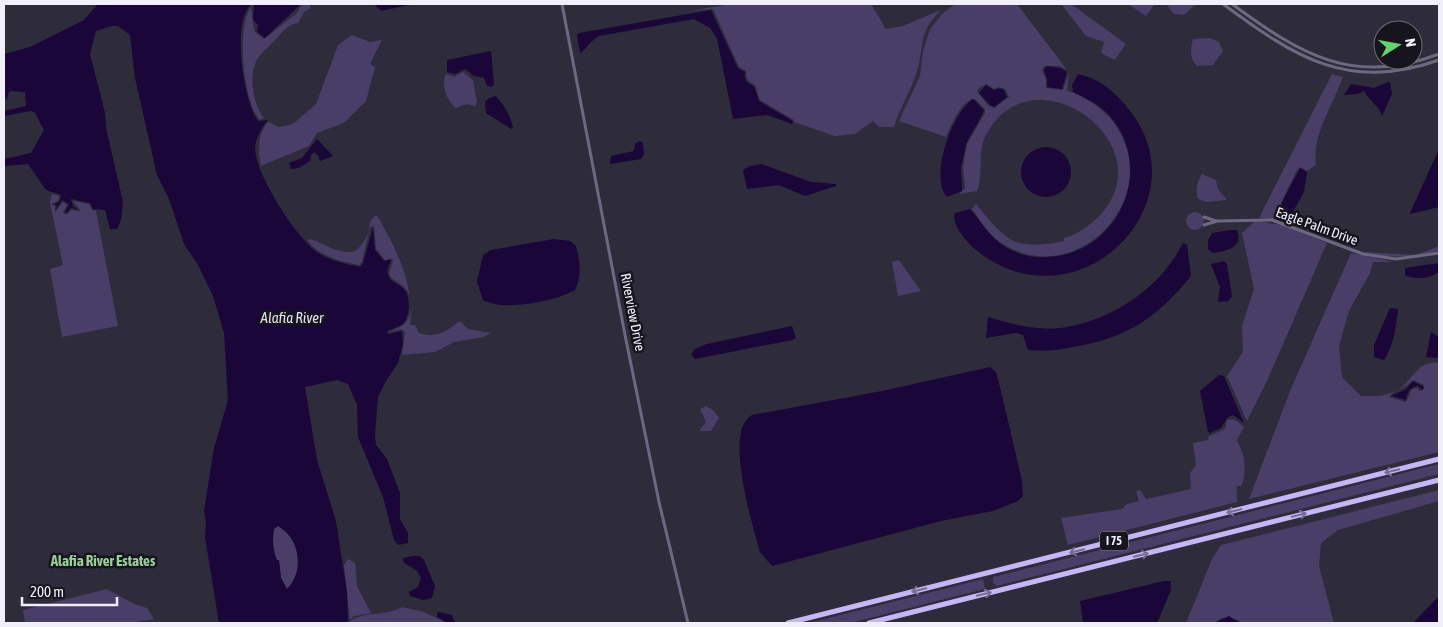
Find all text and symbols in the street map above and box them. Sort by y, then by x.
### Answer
north arrow [1373,20,1423,70]
text: N [1402,37,1419,48]
street label: Eagle Palm Drive [1274,204,1360,248]
street label: Riverview Drive [618,272,648,352]
water label: Alafia River [260,309,324,326]
one-way arrow [1384,467,1400,476]
one-way arrow [1227,507,1243,516]
one-way arrow [1291,510,1307,519]
road number: I 75 [1100,532,1128,550]
one-way arrow [1069,547,1085,556]
one-way arrow [1133,549,1149,559]
district label: Alafia River Estates [50,552,156,569]
scale bar [22,574,118,606]
text: 200 m [30,583,64,600]
one-way arrow [912,586,928,595]
one-way arrow [975,589,991,598]

